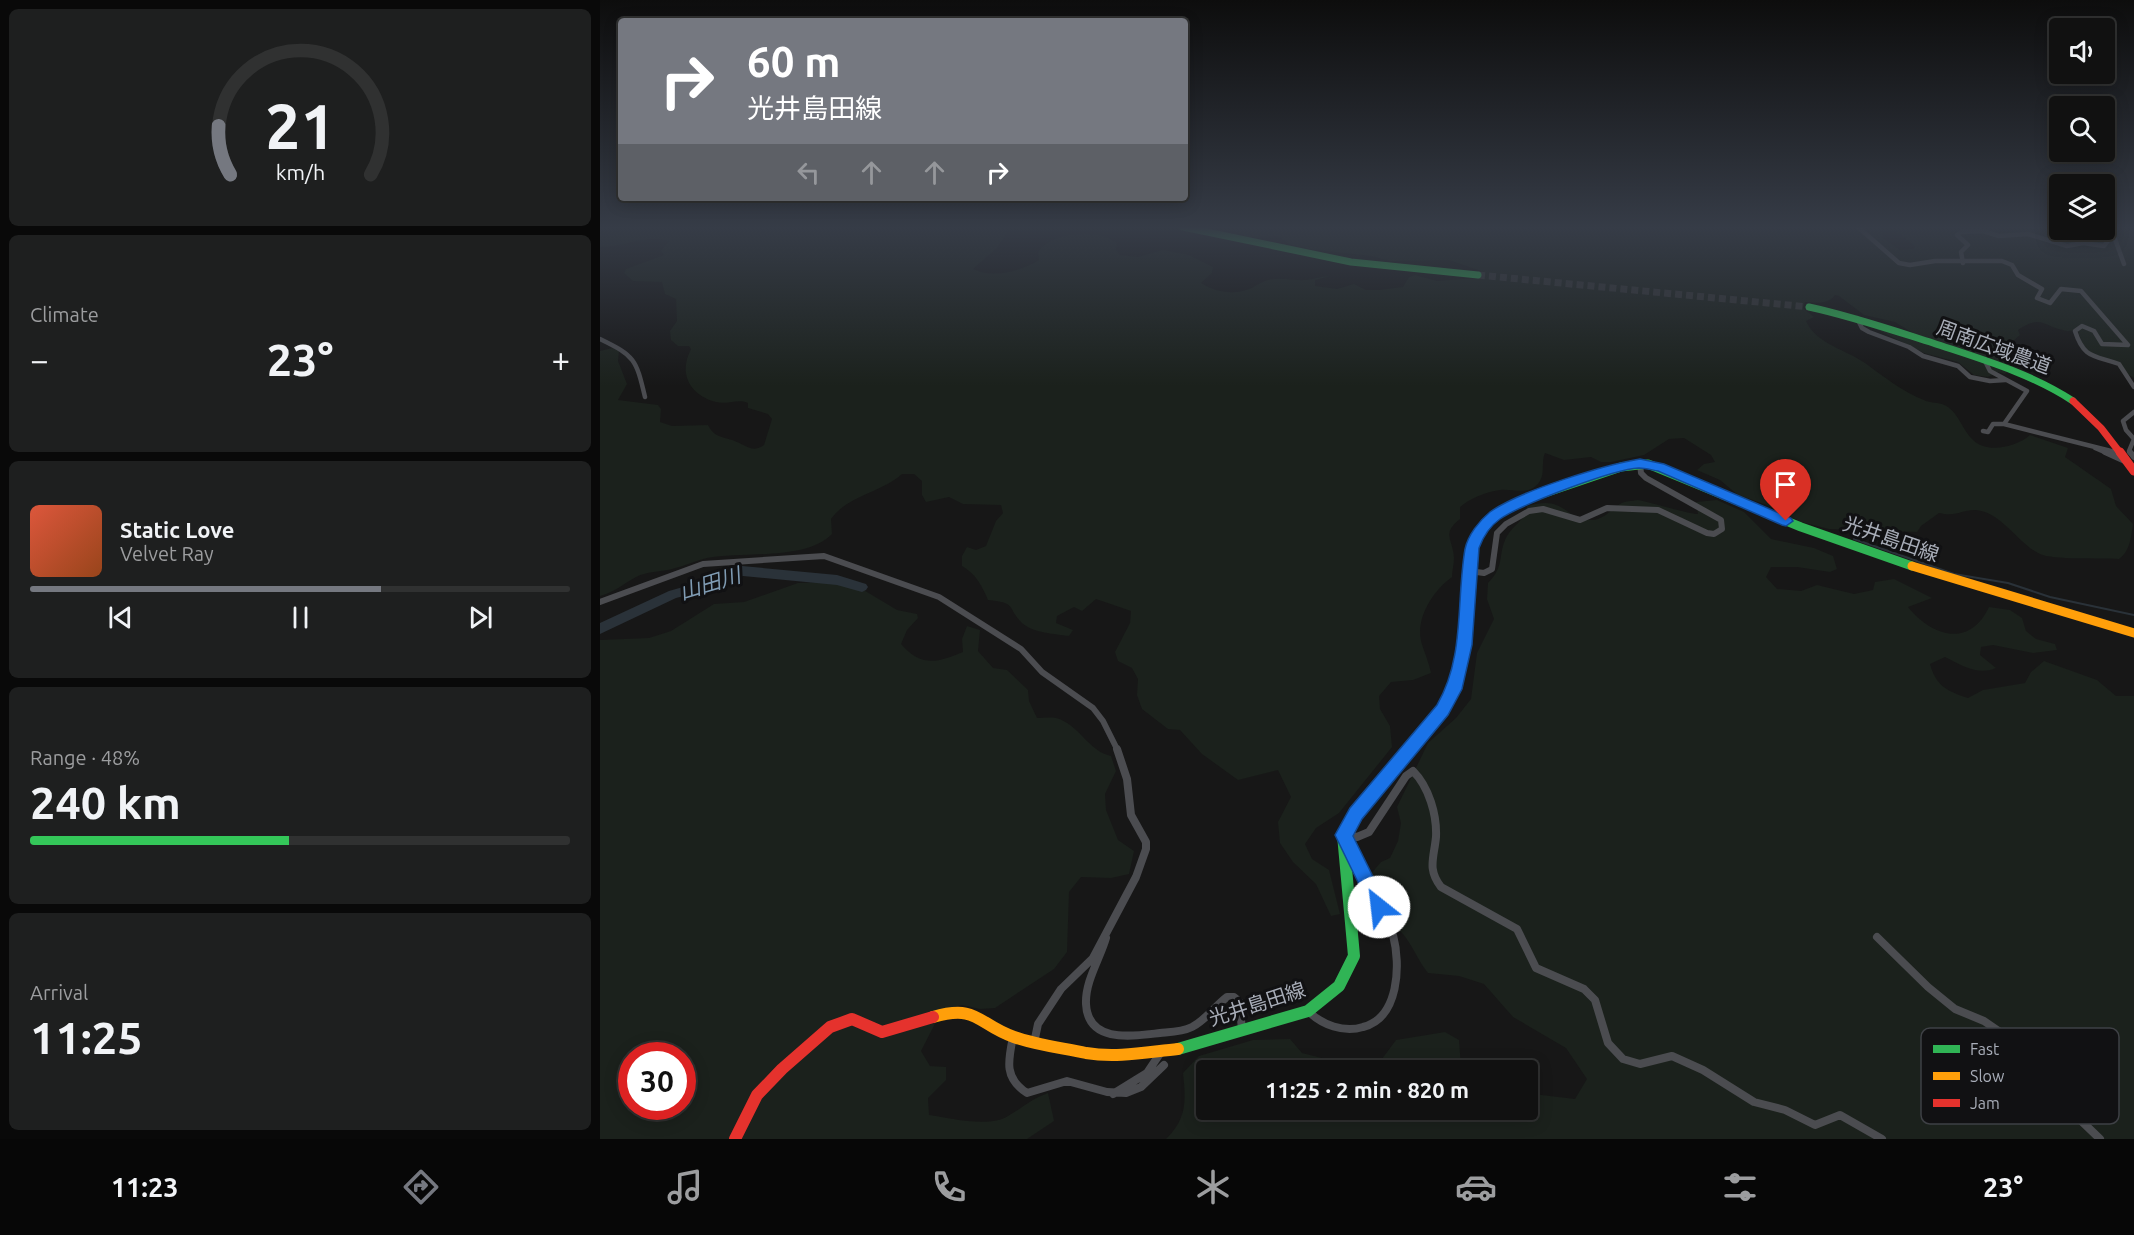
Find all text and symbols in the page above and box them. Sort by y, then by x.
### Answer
map controls [2049,18,2115,240]
button: sound [2049,18,2115,84]
text: 60 m [747,38,841,85]
icon: right [648,42,726,120]
text: 21 [265,91,335,161]
text: 光井島田線 [747,93,882,123]
button: search [2049,96,2115,162]
icon: left [792,156,825,189]
icon: ahead [855,156,888,189]
icon: ahead [918,156,951,189]
icon: right [981,156,1014,189]
text: km/h [275,160,325,184]
button: layers [2049,174,2115,240]
text: Climate [30,303,99,326]
street label: 周南広域農道 [1934,315,2054,378]
text: 23° [267,334,333,385]
text: − [30,341,49,378]
text: + [551,341,570,378]
pin [1760,459,1811,521]
icon: arrive [1769,468,1802,501]
street label: 光井島田線 [1840,511,1942,566]
text: Static Love [120,517,235,542]
text: Velvet Ray [120,542,214,565]
water label: 山田川 [676,562,745,604]
icon: previous [104,601,137,634]
icon: pause [284,601,317,634]
icon: next [464,601,497,634]
text: Range · 48% [30,746,140,769]
text: 240 km [30,777,181,828]
position arrow [1347,875,1411,939]
street label: 光井島田線 [1206,977,1308,1030]
text: Arrival [30,981,88,1004]
text: 11:25 [30,1012,143,1063]
legend [1921,1028,2119,1124]
text: Fast [1970,1040,2000,1058]
speed limit sign: 30 [618,1042,696,1120]
text: Slow [1970,1067,2005,1085]
text: 11:25 · 2 min · 820 m [1265,1077,1469,1102]
text: Jam [1970,1094,2000,1112]
icon: directions [400,1166,442,1208]
icon: music [664,1166,706,1208]
icon: phone [928,1166,970,1208]
icon: climate [1192,1166,1234,1208]
icon: car [1455,1166,1497,1208]
icon: filters [1719,1166,1761,1208]
text: 11:23 [111,1172,178,1202]
text: 23° [1983,1172,2023,1202]

